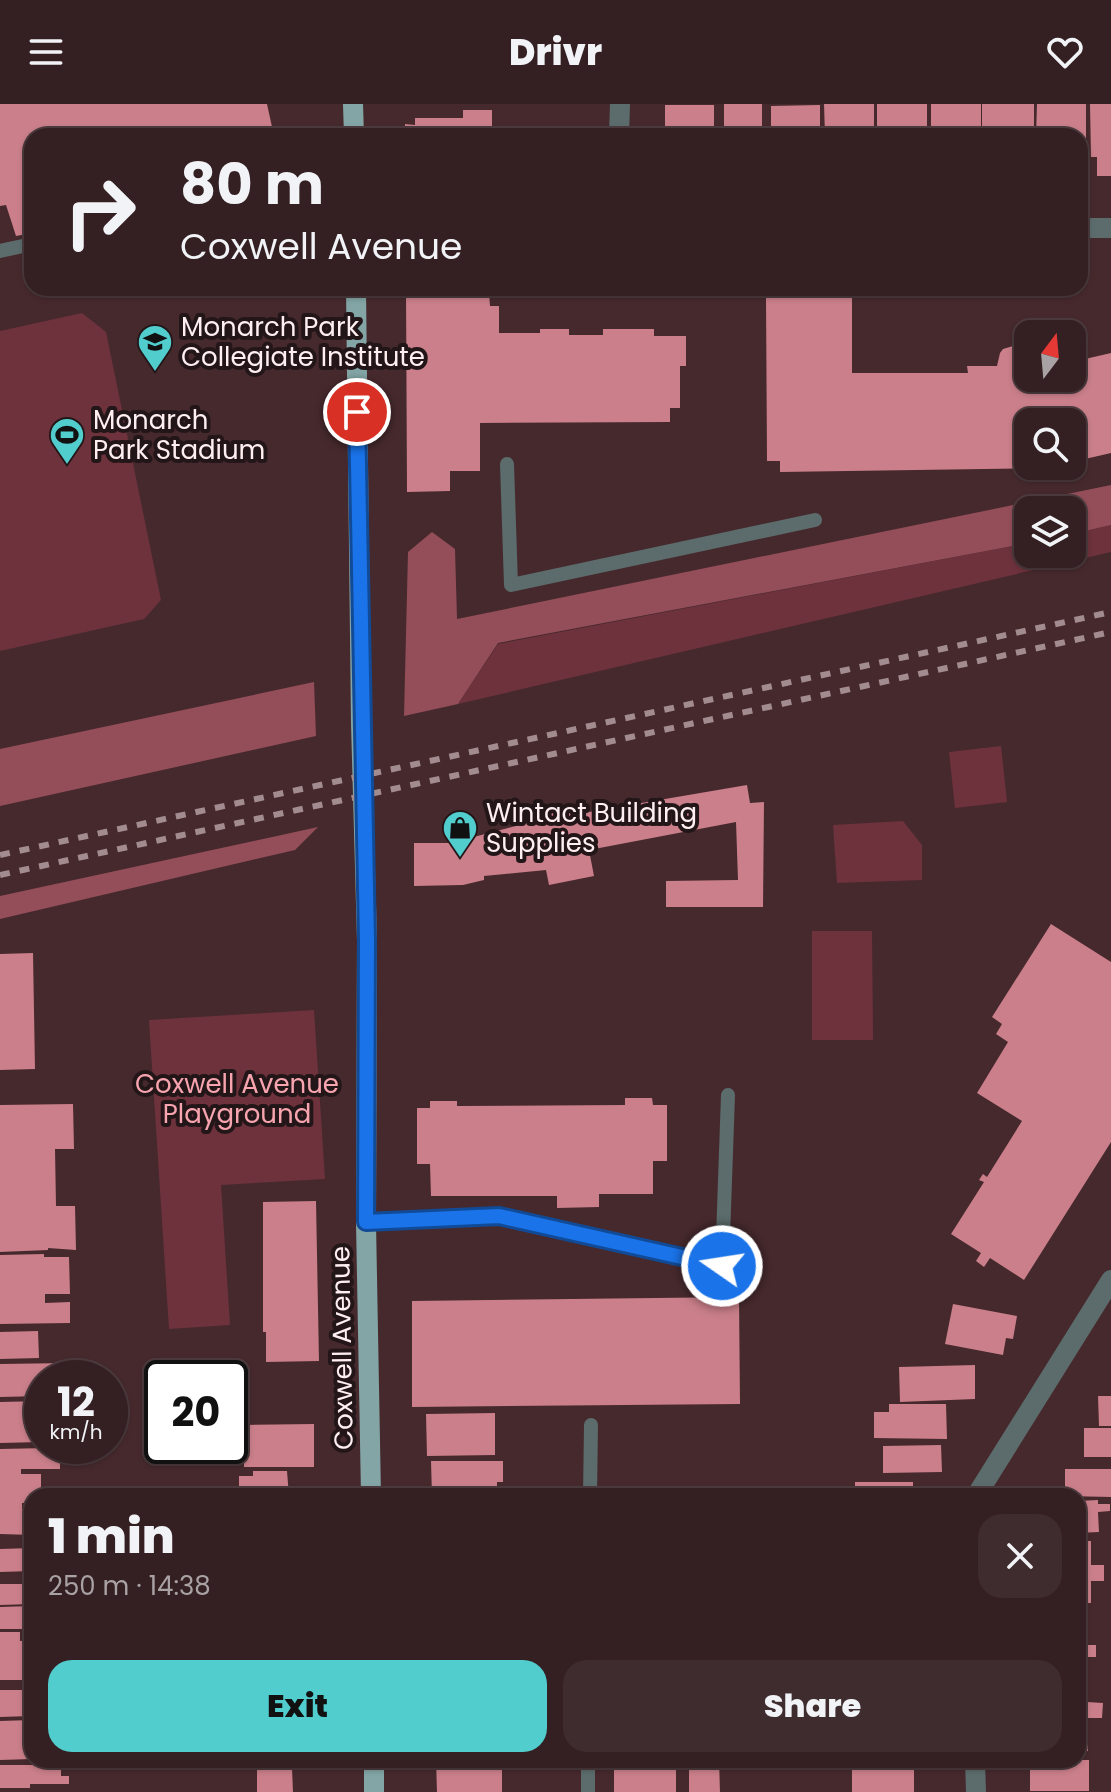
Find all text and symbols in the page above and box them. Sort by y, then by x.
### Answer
text: Drivr [509,27,602,78]
icon: menu [24,30,68,74]
icon: heart [1043,30,1087,74]
text: 80 m [180,145,324,224]
icon: right [48,160,152,264]
text: Coxwell Avenue [180,221,462,272]
place label: Monarch Park Collegiate Institute [181,309,425,375]
north arrow [1014,320,1086,392]
map controls [1014,320,1086,568]
school or university icon: Monarch Park Collegiate Institute [136,323,174,373]
pin [323,378,391,446]
icon: arrive [335,390,379,434]
place label: Monarch Park Stadium [93,402,265,468]
button: search [1014,408,1086,480]
sports icon: Monarch Park Stadium [48,416,86,466]
button: layers [1014,496,1086,568]
place label: Wintact Building Supplies [486,795,697,861]
shop icon: Wintact Building Supplies [441,809,479,859]
park label: Coxwell Avenue Playground [135,1066,339,1132]
position arrow [680,1224,764,1308]
street label: Coxwell Avenue [322,1246,362,1450]
speed limit sign: 20 [144,1360,248,1464]
text: 12 [57,1374,95,1430]
text: km/h [49,1418,103,1446]
text: 1 min [48,1503,175,1570]
button: close [978,1514,1062,1598]
text: 250 m · 14:38 [48,1568,211,1604]
button: Exit [48,1660,547,1752]
button: Share [563,1660,1062,1752]

